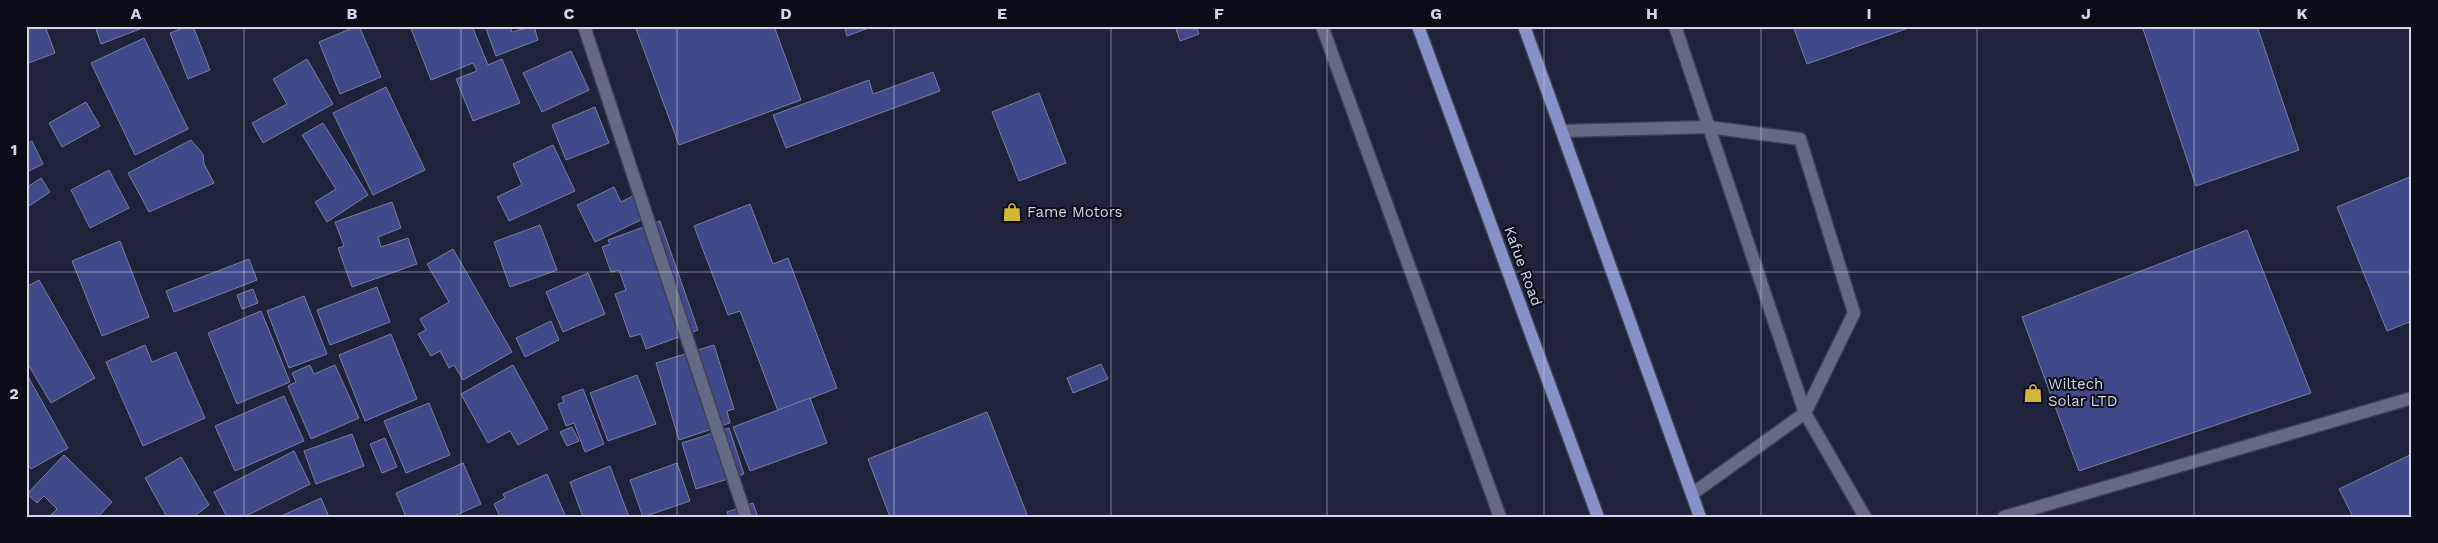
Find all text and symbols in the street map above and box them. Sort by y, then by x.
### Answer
text: A [131,4,142,23]
text: B [347,4,358,23]
text: C [564,4,575,23]
text: D [780,4,792,23]
text: E [997,4,1007,23]
text: F [1214,4,1224,23]
text: G [1430,4,1442,23]
text: H [1646,4,1658,23]
text: I [1866,4,1872,23]
text: J [2081,4,2091,23]
text: K [2296,4,2308,23]
text: 1 [11,140,17,159]
shop icon: Fame Motors [1001,201,1023,223]
place label: Fame Motors [1027,203,1123,221]
street label: Kafue Road [1500,224,1546,308]
place label: Wiltech Solar LTD [2048,375,2118,410]
shop icon: Wiltech Solar LTD [2022,382,2044,404]
text: 2 [9,384,19,403]

